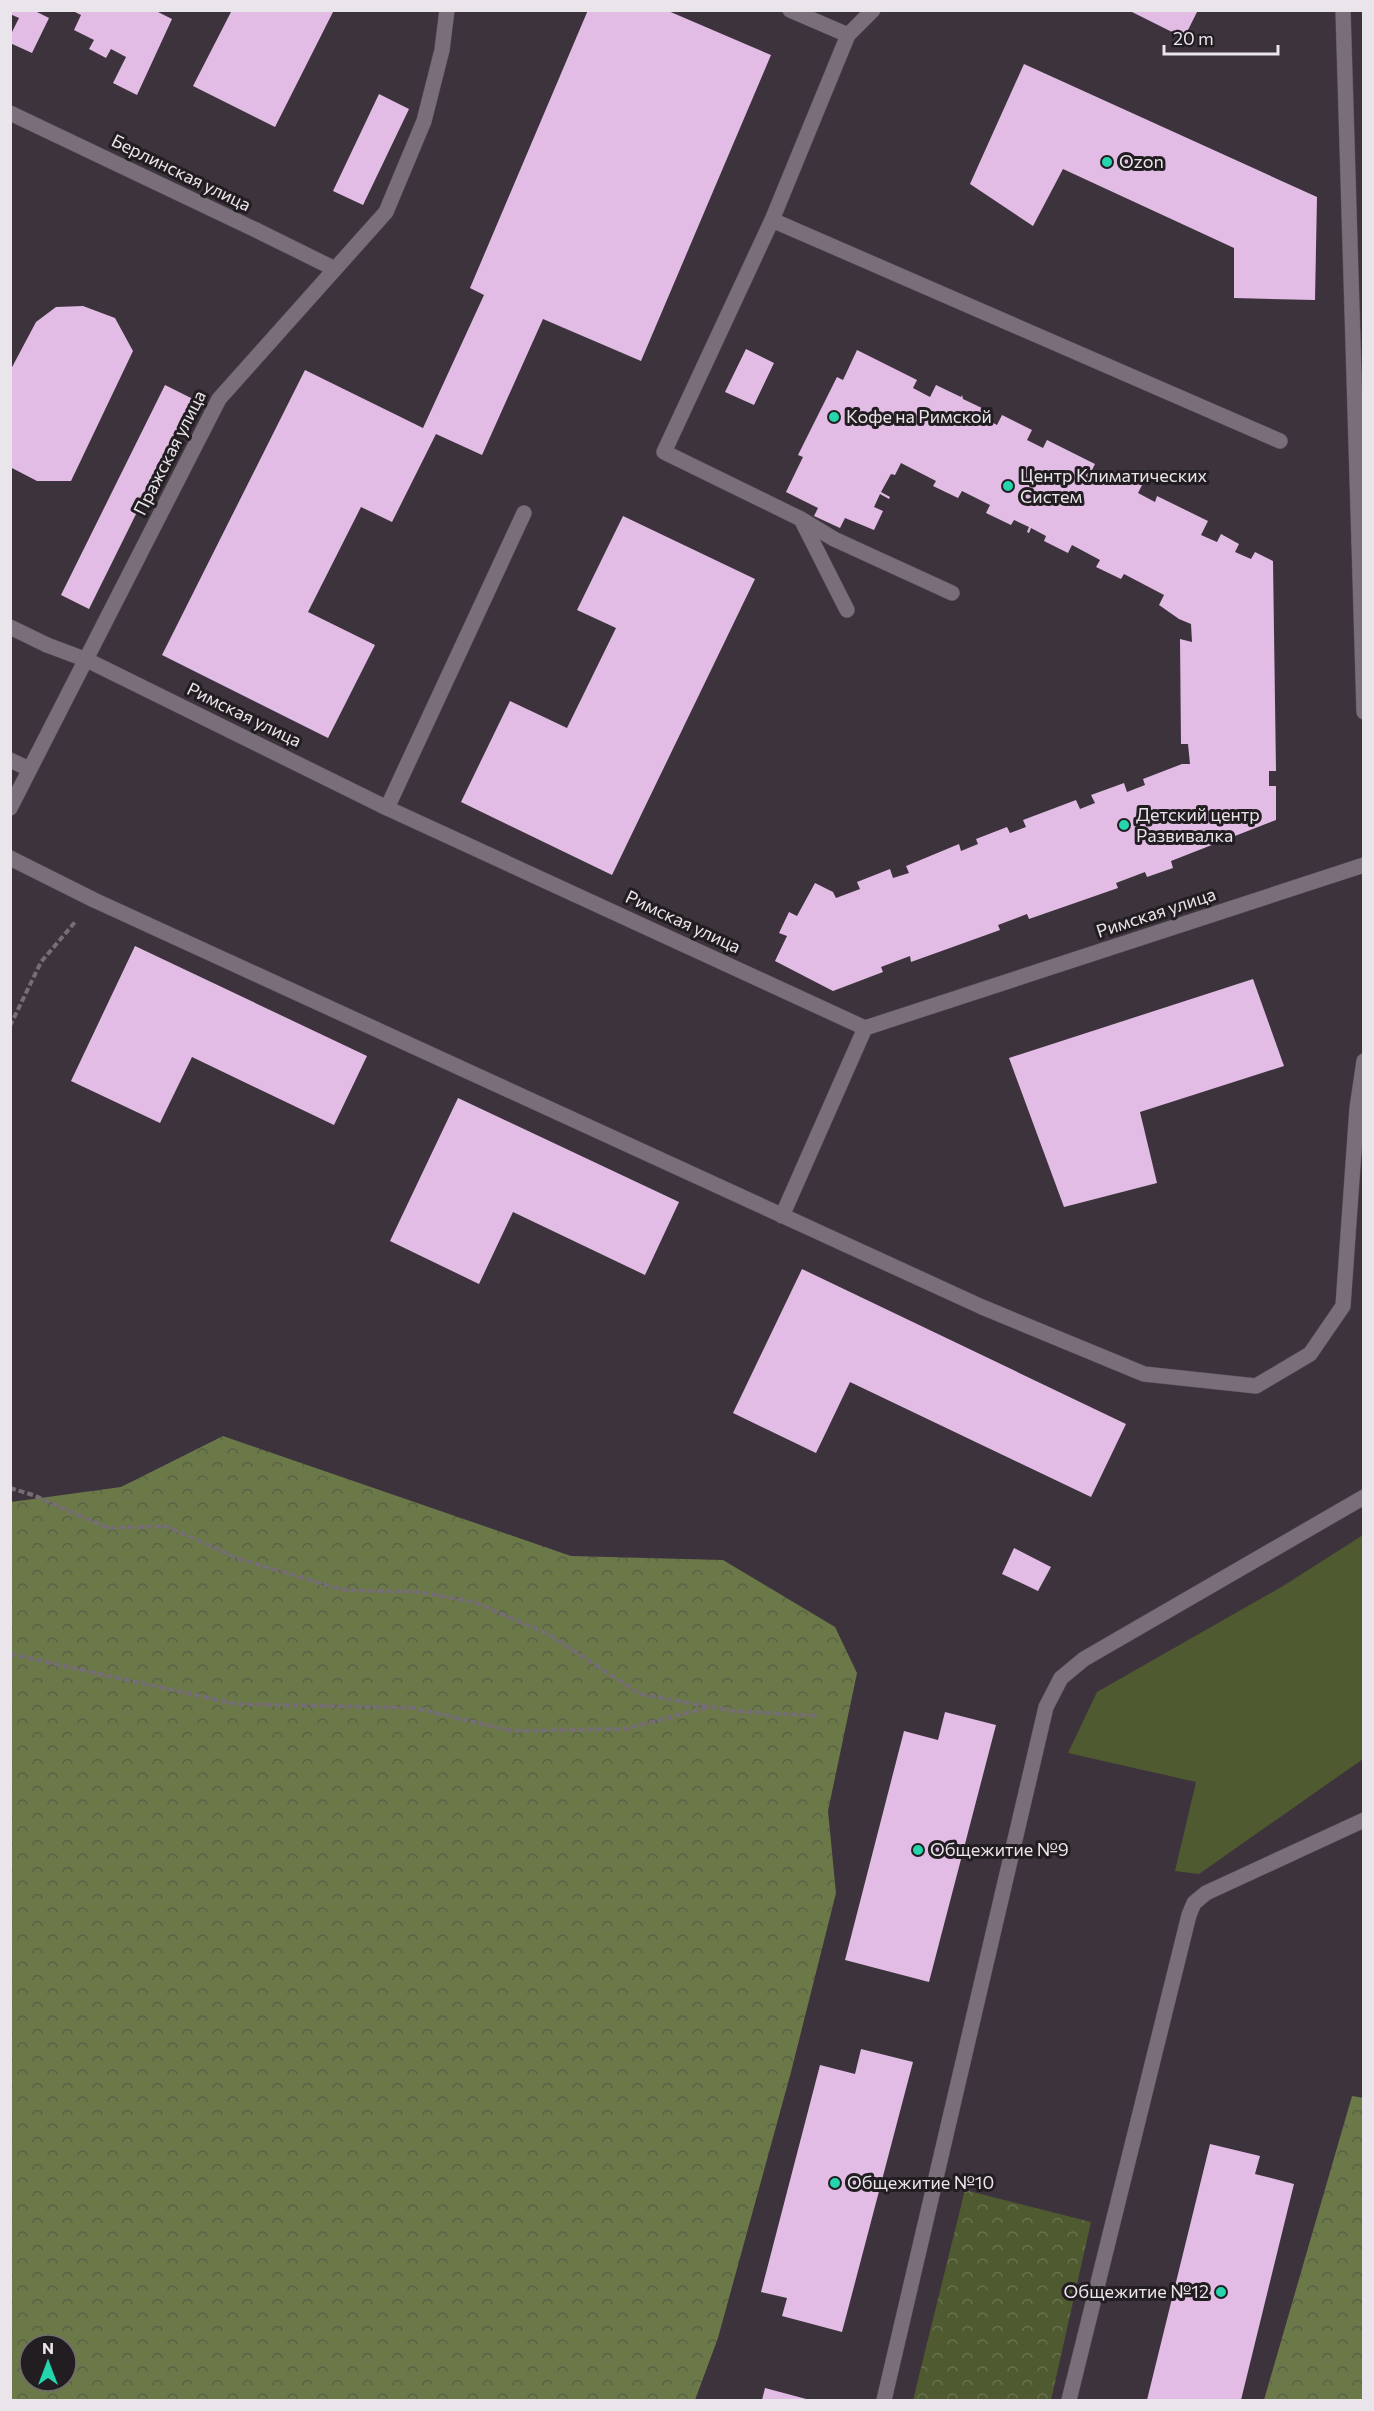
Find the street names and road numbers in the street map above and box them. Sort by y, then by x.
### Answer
street label: Берлинская улица [108,129,255,215]
street label: Пражская улица [128,386,210,519]
street label: Римская улица [184,677,305,751]
street label: Римская улица [1093,882,1218,942]
street label: Римская улица [622,885,744,957]

